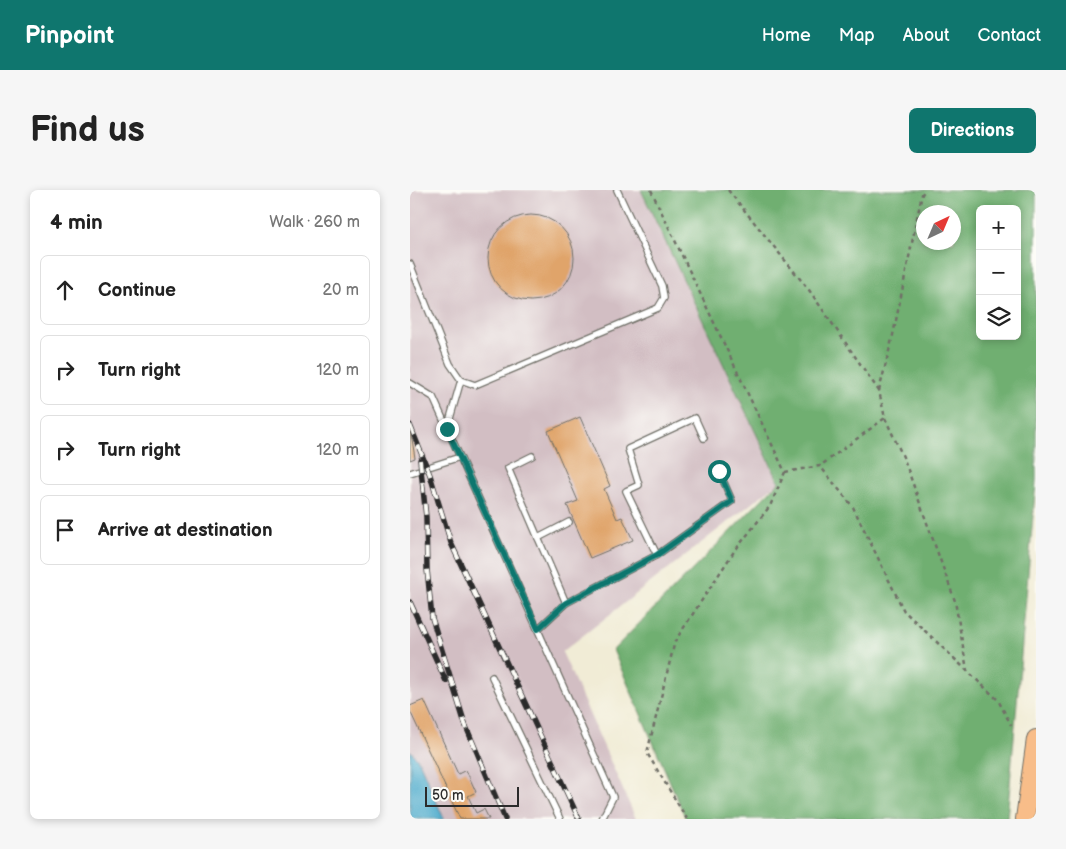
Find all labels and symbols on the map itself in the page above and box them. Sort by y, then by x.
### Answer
north arrow [916,205,961,250]
route end [436,418,459,441]
route start [708,460,731,483]
scale bar [425,784,519,807]

